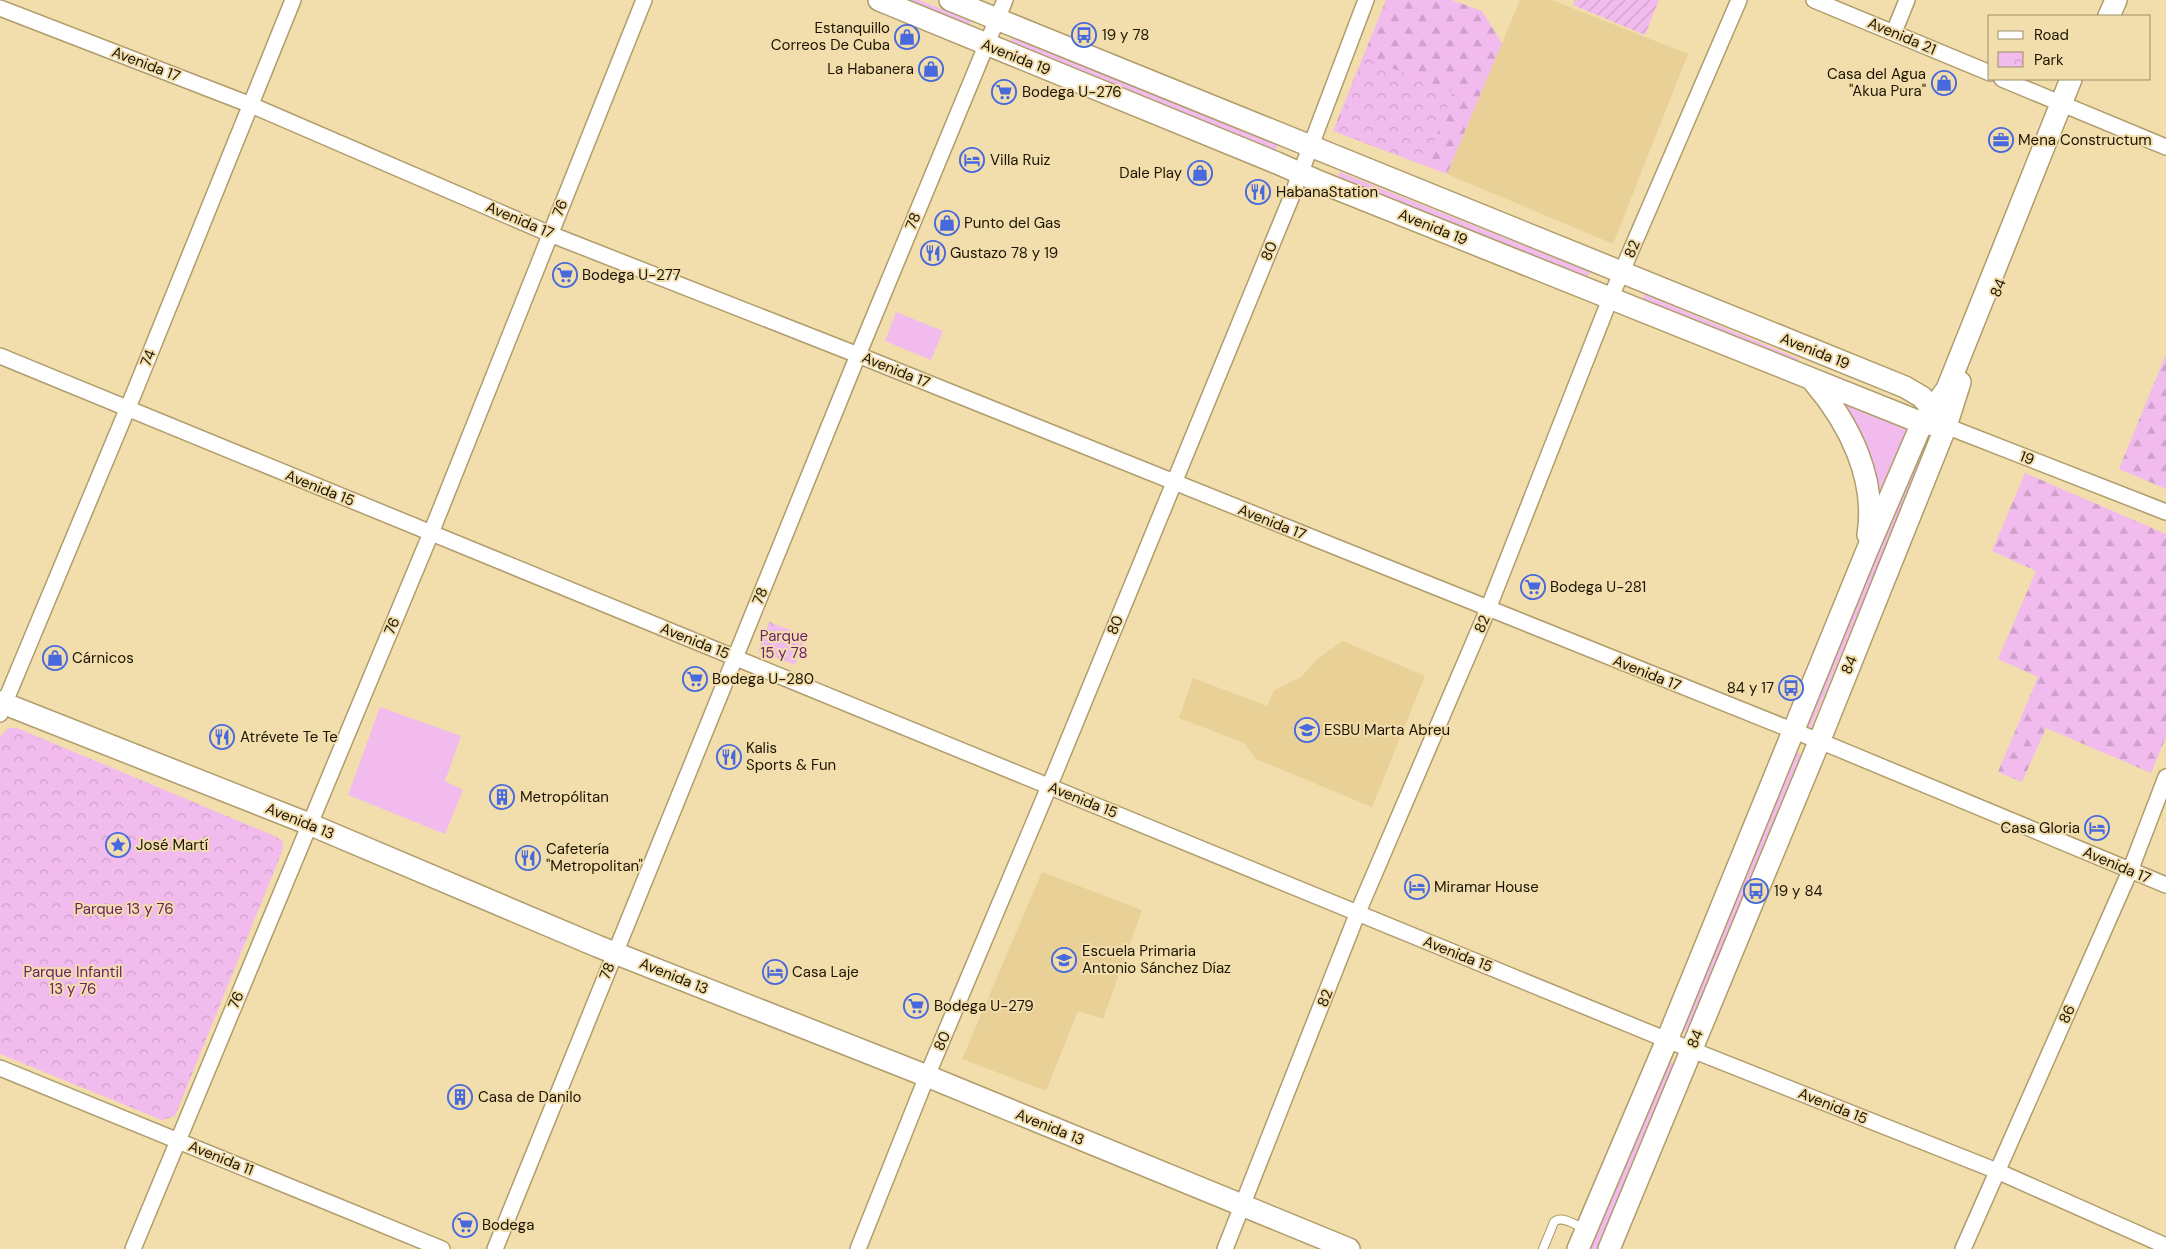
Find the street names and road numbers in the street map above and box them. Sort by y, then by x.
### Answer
street label: Avenida 21 [1865,13,1939,59]
street label: Avenida 19 [978,34,1054,80]
street label: Avenida 17 [109,42,183,86]
street label: 76 [548,196,572,220]
street label: Avenida 17 [483,197,557,243]
street label: Avenida 19 [1395,204,1471,250]
street label: 78 [901,209,925,233]
street label: 82 [1619,237,1645,261]
street label: 80 [1256,238,1282,264]
street label: 84 [1985,276,2011,300]
street label: Avenida 19 [1777,328,1853,374]
street label: 74 [136,347,160,369]
street label: Avenida 17 [859,347,933,393]
street label: 19 [2017,446,2037,470]
street label: Avenida 15 [282,465,358,511]
street label: Avenida 17 [1235,499,1309,545]
street label: 78 [748,584,772,608]
street label: 80 [1102,612,1128,638]
street label: 82 [1469,612,1495,636]
street label: 76 [379,614,405,638]
street label: Avenida 15 [657,618,733,664]
street label: Avenida 17 [1610,650,1684,696]
street label: 84 [1836,653,1862,677]
street label: Avenida 15 [1045,777,1121,823]
street label: Avenida 13 [263,798,337,844]
street label: Avenida 17 [2080,842,2154,888]
street label: Avenida 15 [1420,931,1496,977]
street label: Avenida 13 [637,953,711,999]
street label: 78 [595,959,619,983]
street label: 82 [1313,986,1337,1010]
street label: 76 [223,988,249,1012]
street label: 86 [2054,1001,2080,1027]
street label: 84 [1682,1027,1708,1051]
street label: 80 [929,1028,955,1054]
street label: Avenida 15 [1795,1083,1871,1129]
street label: Avenida 13 [1013,1104,1087,1150]
street label: Avenida 11 [186,1136,256,1180]

